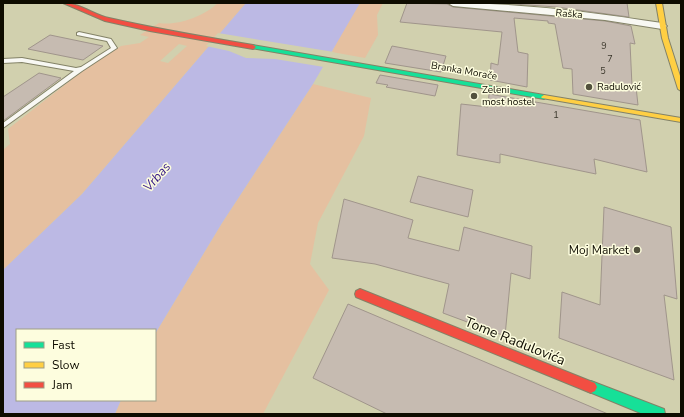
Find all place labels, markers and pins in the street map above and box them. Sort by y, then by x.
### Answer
place label: Radulović [597,80,641,94]
marker: Radulović [584,82,594,92]
place label: Zeleni most hostel [482,83,535,109]
marker: Zeleni most hostel [469,91,479,101]
place label: Moj Market [569,242,630,258]
marker: Moj Market [632,245,642,255]

